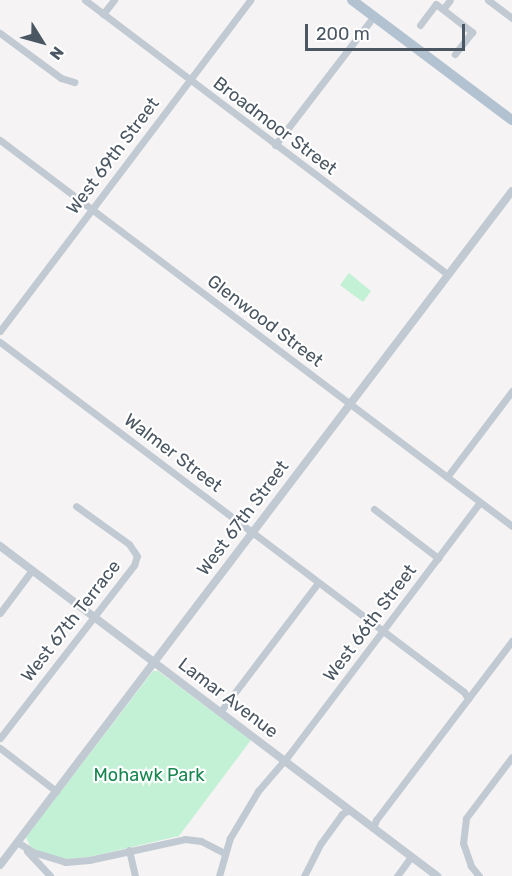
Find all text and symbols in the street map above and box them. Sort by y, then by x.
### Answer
north arrow [12,12,72,72]
scale bar [308,12,468,50]
text: 200 m [316,23,370,45]
text: N [46,43,68,63]
street label: Broadmoor Street [209,72,341,180]
street label: West 69th Street [62,93,164,219]
street label: Glenwood Street [203,270,327,372]
street label: Walmer Street [120,409,226,497]
street label: West 67th Street [193,456,293,580]
street label: West 67th Terrace [17,556,125,686]
street label: West 66th Street [319,560,421,686]
street label: Lamar Avenue [173,653,283,743]
park label: Mohawk Park [93,764,205,786]

